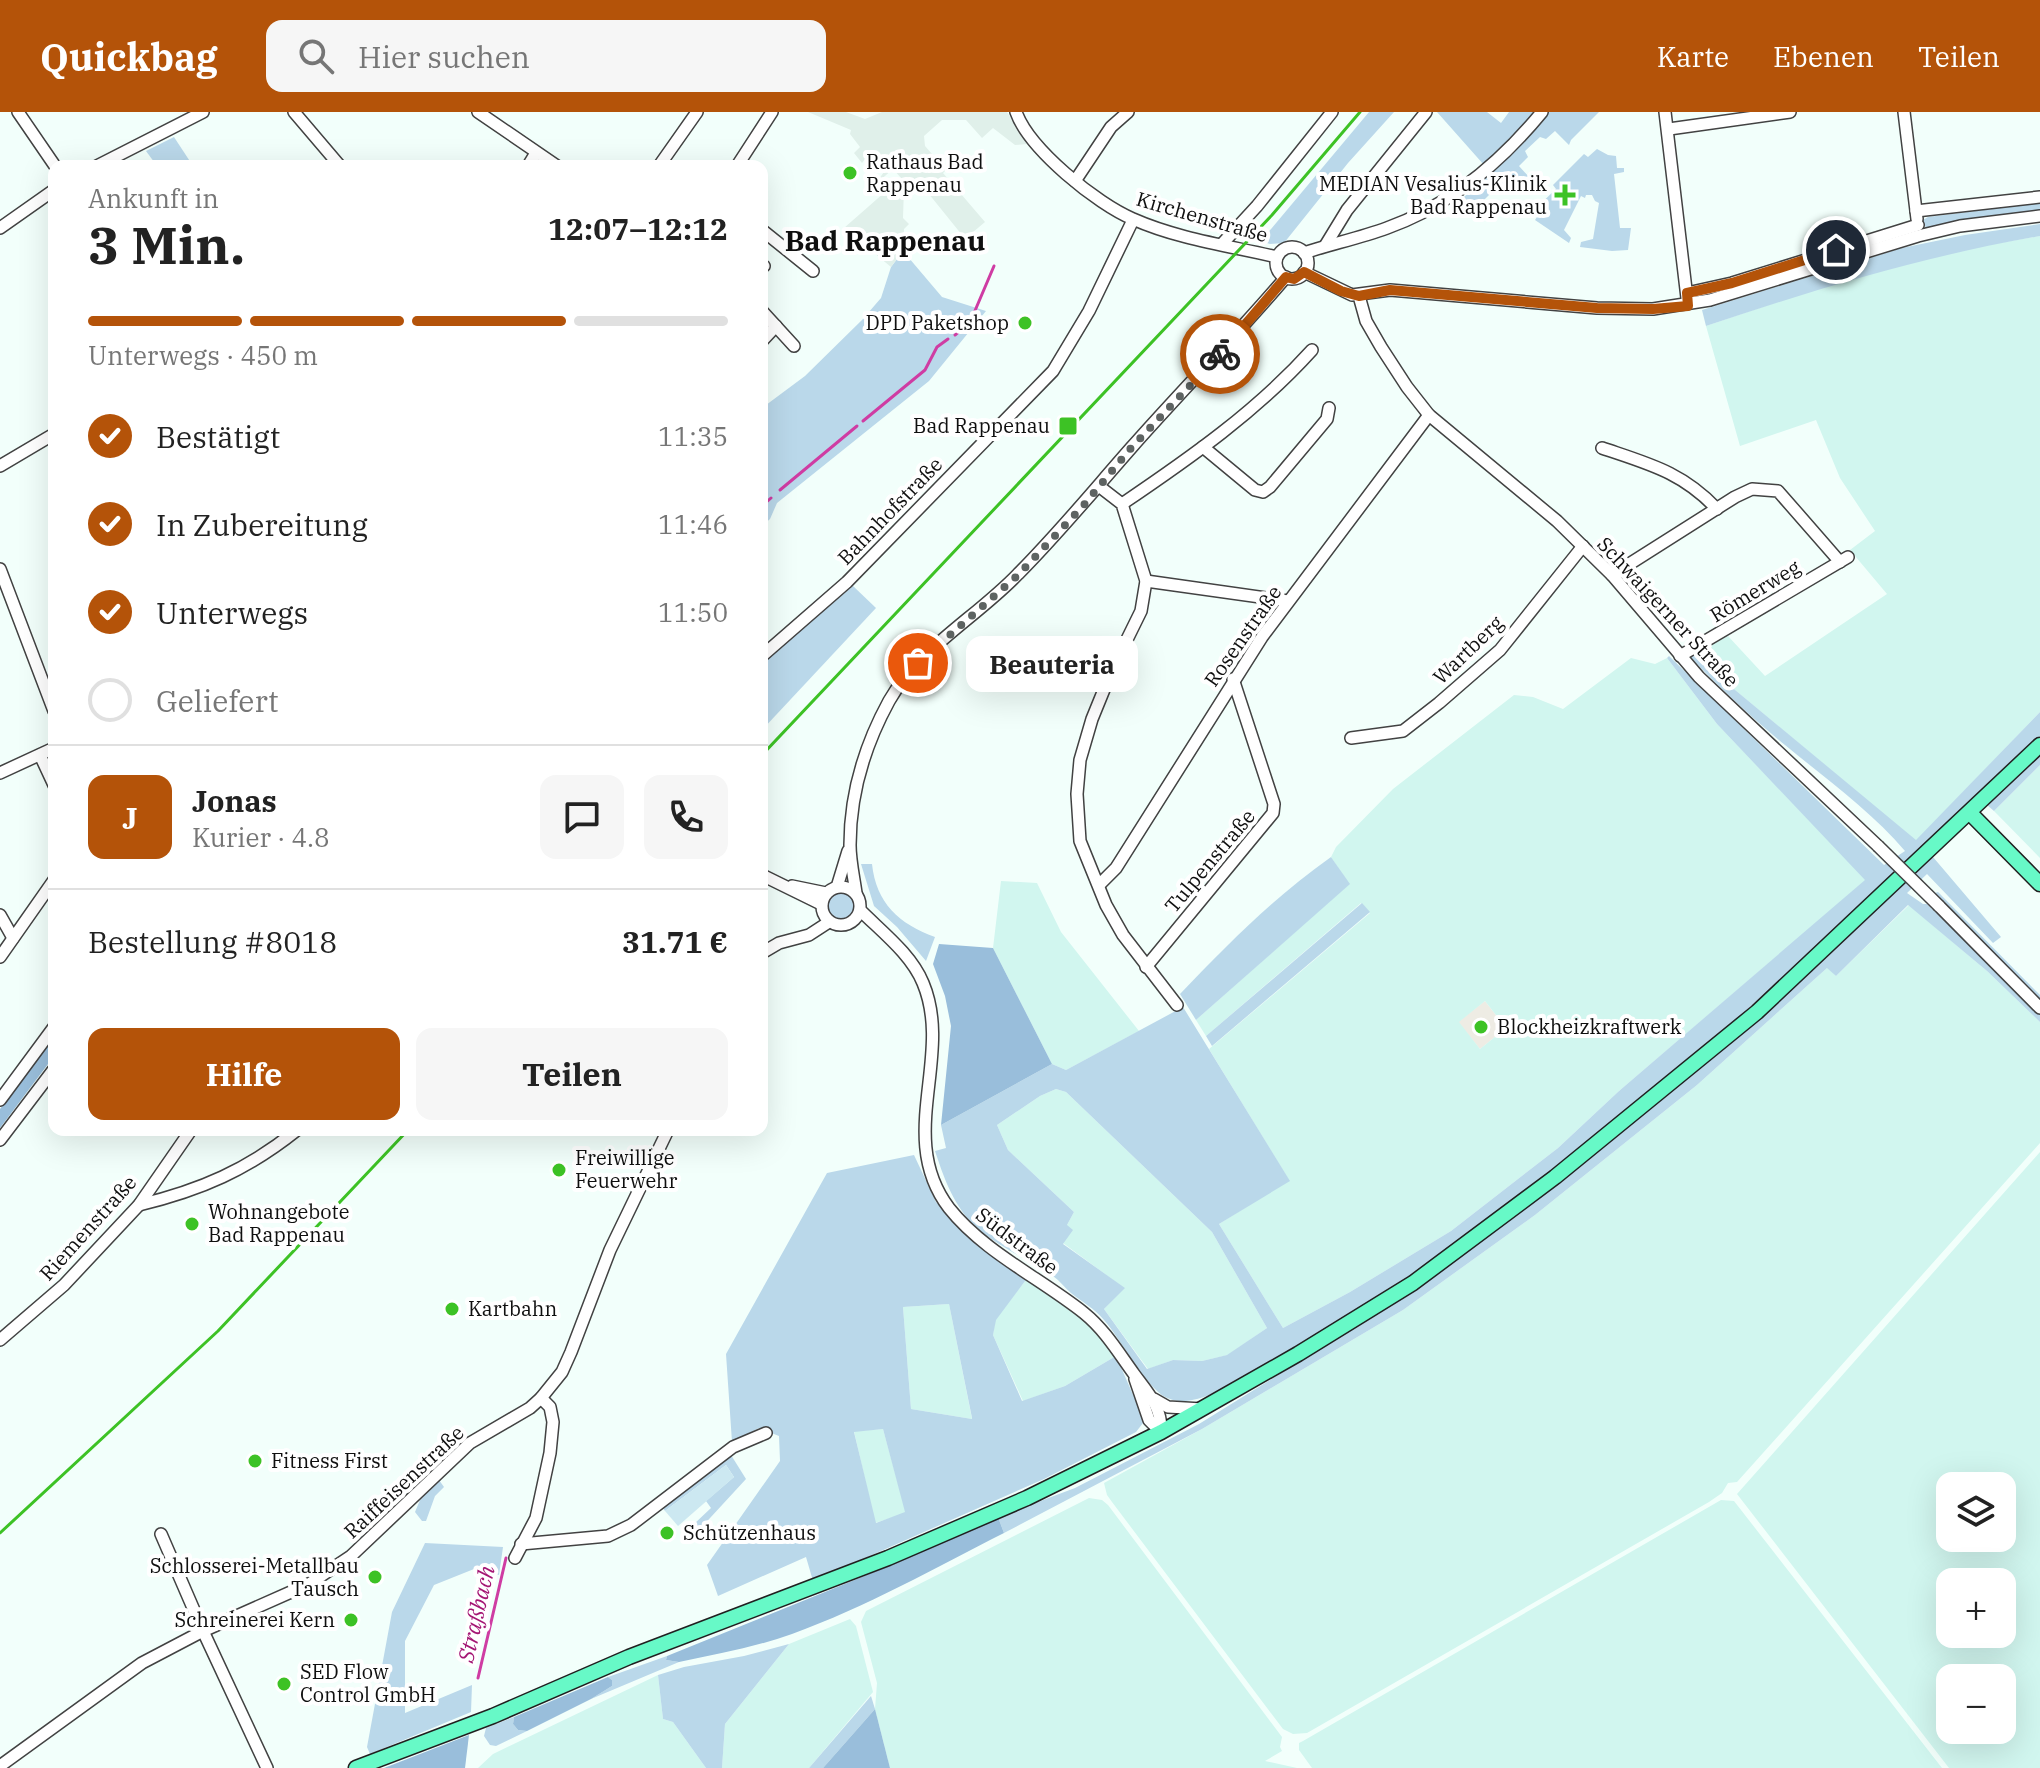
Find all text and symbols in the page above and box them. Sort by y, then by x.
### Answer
search box [266,20,826,92]
text: Quickbag [40,32,218,81]
icon: search [294,34,338,78]
text: Hier suchen [358,37,530,76]
text: Karte [1657,38,1729,75]
text: Ebenen [1773,38,1874,75]
text: Teilen [1918,38,2000,75]
place label: Rathaus Bad Rappenau [866,148,984,198]
marker: Rathaus Bad Rappenau [841,164,859,182]
place label: MEDIAN Vesalius-Klinik Bad Rappenau [1319,170,1547,220]
text: Ankunft in [88,181,219,215]
marker: MEDIAN Vesalius-Klinik Bad Rappenau [1554,184,1576,206]
street label: Kirchenstraße [1133,185,1271,248]
text: 12:07–12:12 [548,209,728,248]
text: 3 Min. [88,211,245,278]
pin [1802,216,1870,284]
district label: Bad Rappenau [785,222,985,259]
icon: home [1814,228,1858,272]
place label: DPD Paketshop [866,309,1009,336]
marker: DPD Paketshop [1016,314,1034,332]
courier [1180,314,1260,394]
icon: bike [1198,332,1242,376]
text: Unterwegs · 450 m [88,338,318,372]
place label: Bad Rappenau [913,412,1050,439]
icon: check [88,414,132,458]
marker: Bad Rappenau [1057,415,1079,437]
text: Bestätigt [156,417,280,456]
text: 11:35 [658,419,728,453]
street label: Bahnhofstraße [831,451,948,570]
icon: check [88,502,132,546]
text: In Zubereitung [156,505,368,544]
text: 11:46 [658,507,728,541]
street label: Schwaigerner Straße [1592,531,1745,693]
street label: Römerweg [1705,553,1805,628]
street label: Rosenstraße [1198,580,1287,692]
icon: check [88,590,132,634]
text: Unterwegs [156,593,308,632]
text: 11:50 [658,595,728,629]
street label: Wartberg [1427,609,1509,690]
pin [884,629,952,697]
callout: Beauteria [966,635,1138,691]
icon: bag [896,641,940,685]
text: Beauteria [989,647,1115,681]
text: Geliefert [156,681,279,720]
button: chat [540,775,624,859]
button: phone [644,775,728,859]
text: Jonas [192,781,277,820]
text: J [122,798,138,837]
street label: Tulpenstraße [1158,803,1261,918]
text: Kurier · 4.8 [192,820,330,854]
text: Bestellung #8018 [88,922,337,961]
text: 31.71 € [622,922,728,961]
place label: Blockheizkraftwerk [1497,1013,1682,1040]
marker: Blockheizkraftwerk [1472,1018,1490,1036]
button: Hilfe [88,1028,400,1120]
button: Teilen [416,1028,728,1120]
place label: Freiwillige Feuerwehr [575,1144,678,1194]
marker: Freiwillige Feuerwehr [550,1161,568,1179]
street label: Riemenstraße [33,1169,142,1286]
place label: Wohnangebote Bad Rappenau [208,1198,349,1248]
street label: Südstraße [971,1201,1064,1280]
marker: Wohnangebote Bad Rappenau [183,1215,201,1233]
place label: Kartbahn [468,1295,557,1322]
marker: Kartbahn [443,1300,461,1318]
street label: Raiffeisenstraße [338,1419,469,1544]
place label: Fitness First [271,1447,388,1474]
marker: Fitness First [246,1452,264,1470]
map controls [1936,1472,2016,1744]
button: layers [1936,1472,2016,1552]
place label: Schützenhaus [683,1519,816,1546]
marker: Schützenhaus [658,1524,676,1542]
place label: Schlosserei-Metallbau Tausch [150,1552,359,1602]
water label: Straßbach [450,1563,501,1666]
marker: Schlosserei-Metallbau Tausch [366,1568,384,1586]
button: + [1936,1568,2016,1648]
place label: Schreinerei Kern [175,1606,335,1633]
marker: Schreinerei Kern [342,1611,360,1629]
place label: SED Flow Control GmbH [300,1658,436,1708]
button: − [1936,1664,2016,1744]
marker: SED Flow Control GmbH [275,1675,293,1693]

